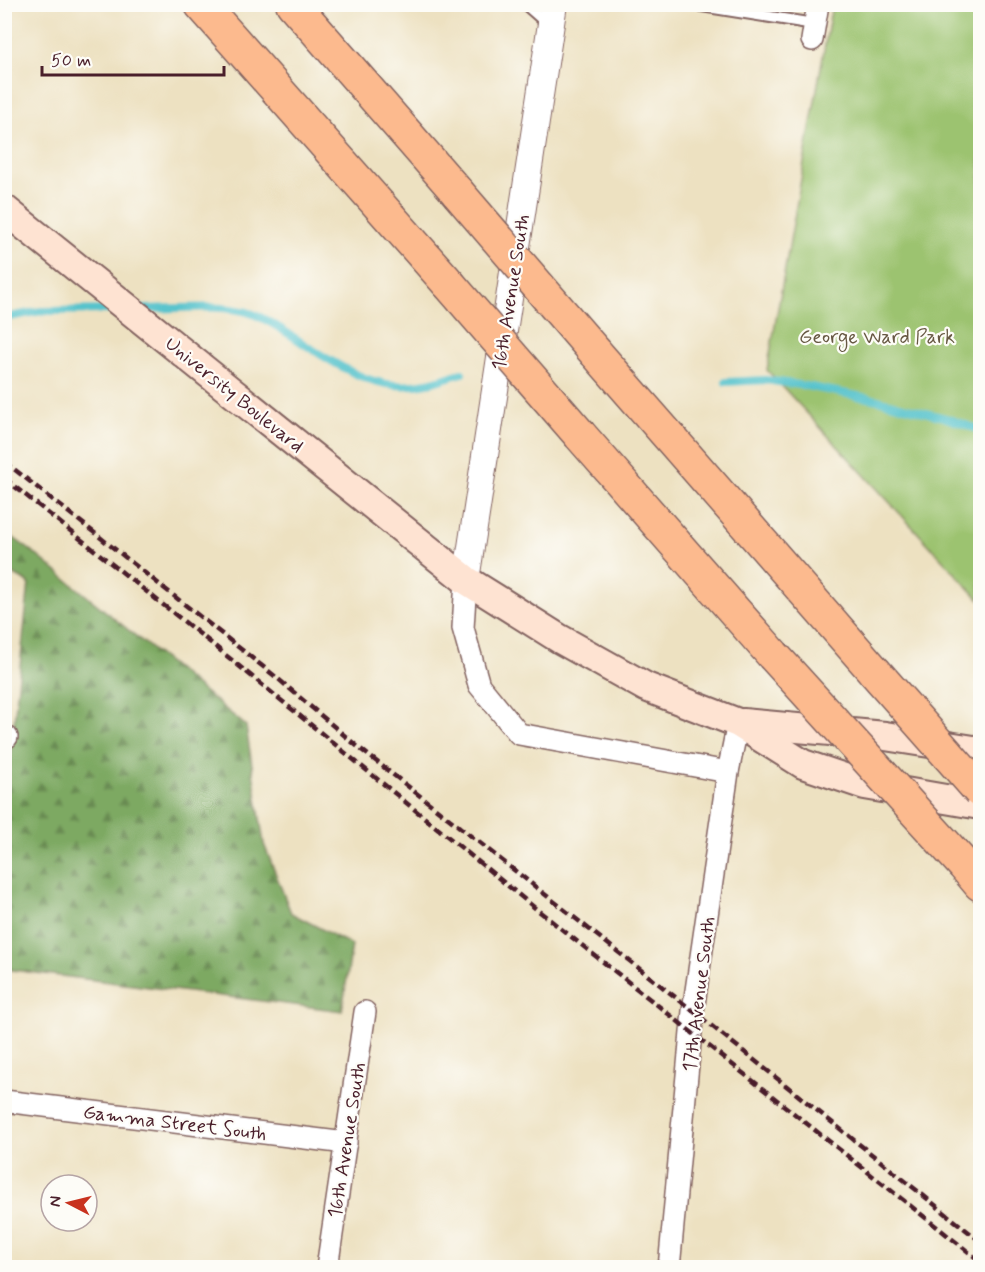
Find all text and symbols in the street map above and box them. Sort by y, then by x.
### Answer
scale bar [42,39,224,77]
text: 50 m [51,49,91,73]
street label: 16th Avenue South [486,212,537,372]
park label: George Ward Park [799,324,955,352]
street label: University Boulevard [159,331,309,460]
street label: 17th Avenue South [677,915,722,1073]
street label: 16th Avenue South [322,1060,373,1220]
street label: Gamma Street South [82,1099,268,1148]
north arrow [39,1173,99,1233]
text: N [45,1195,67,1208]

